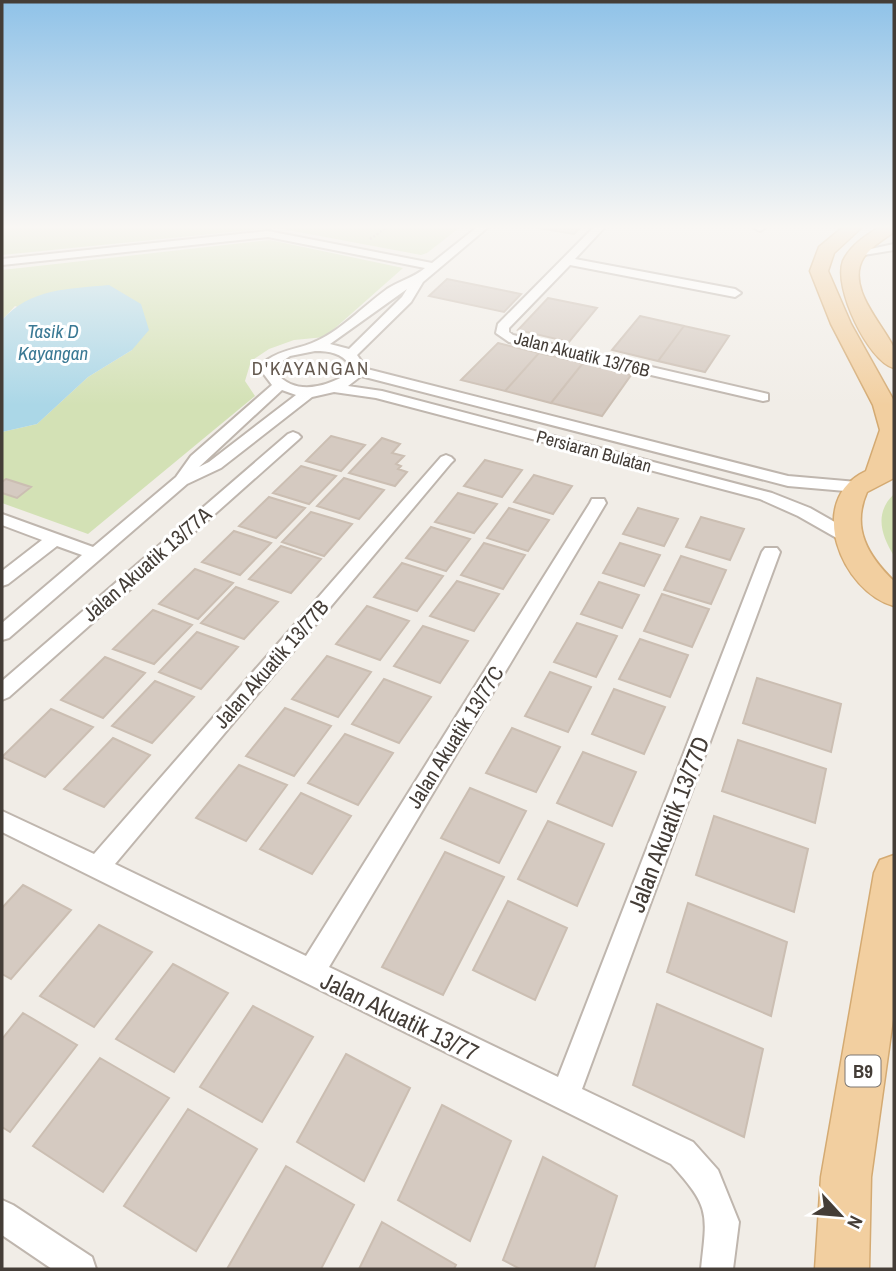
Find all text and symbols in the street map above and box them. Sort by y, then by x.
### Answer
water label: Tasik D Kayangan [18,318,88,366]
street label: Jalan Akuatik 13/76B [512,325,652,383]
district label: D'KAYANGAN [252,355,370,381]
street label: Persiaran Bulatan [534,424,654,478]
street label: Jalan Akuatik 13/77A [76,500,218,628]
street label: Jalan Akuatik 13/77B [207,593,335,735]
street label: Jalan Akuatik 13/77C [400,660,510,814]
street label: Jalan Akuatik 13/77D [620,731,716,917]
street label: Jalan Akuatik 13/77 [316,964,484,1068]
road number: B9 [846,1056,880,1086]
north arrow [805,1180,875,1250]
text: N [841,1212,869,1233]

